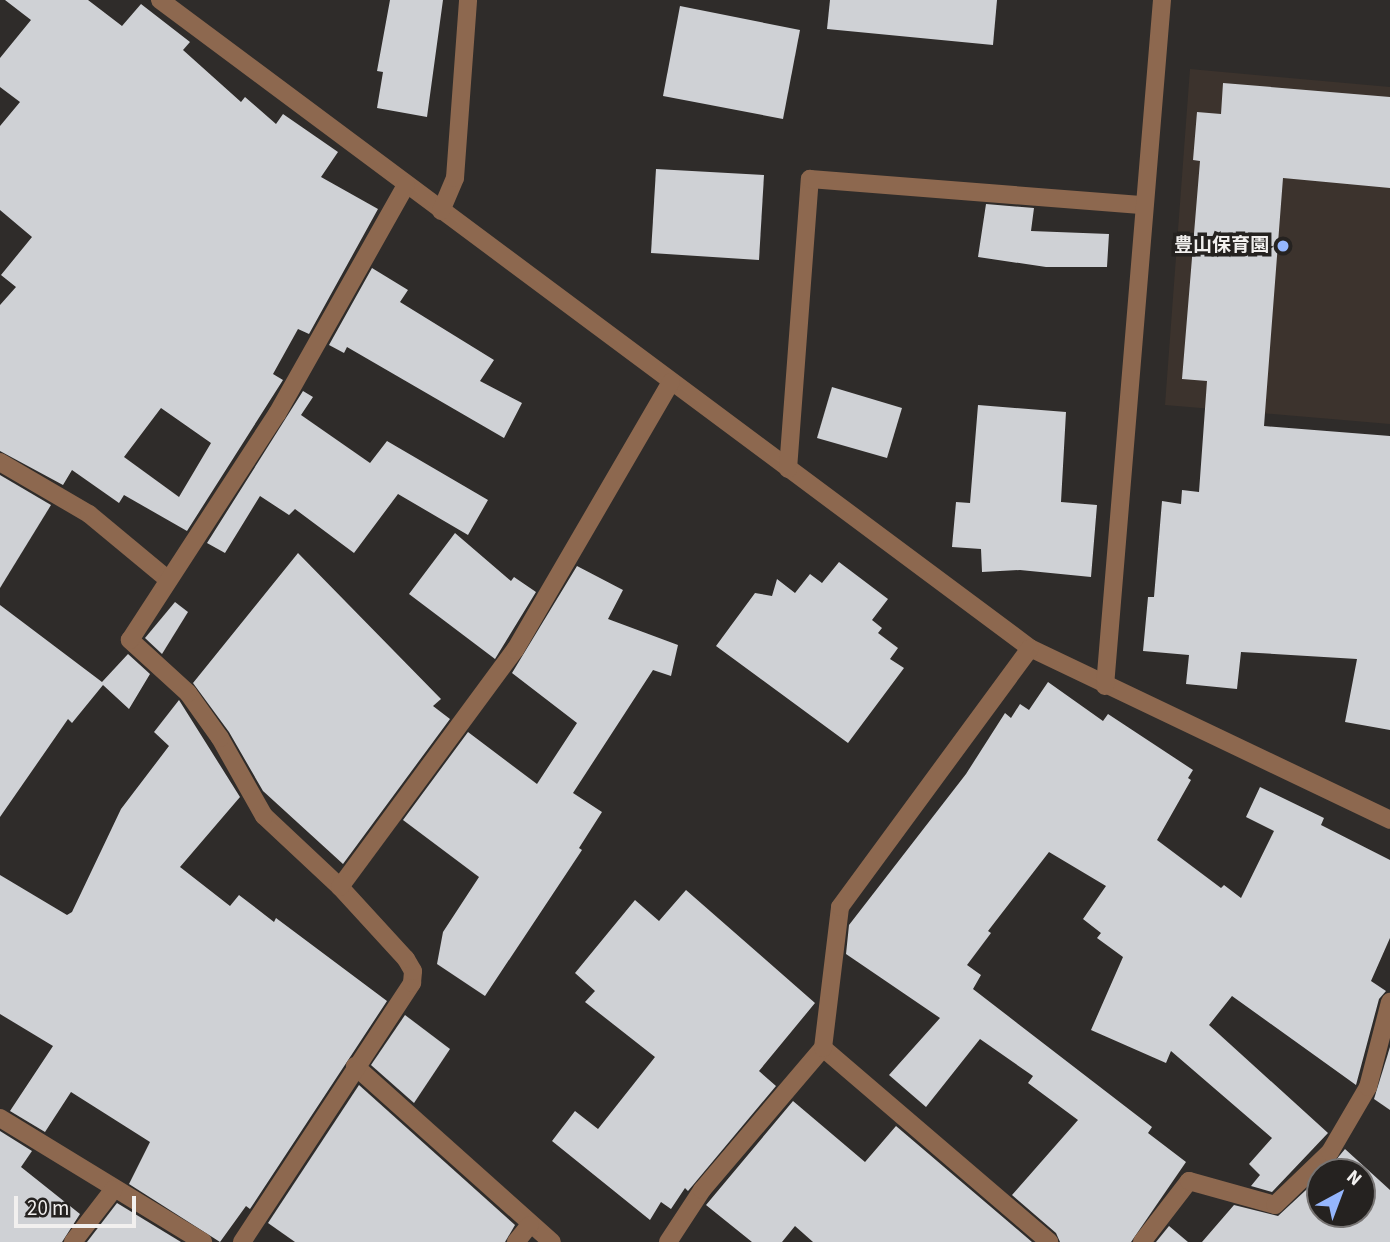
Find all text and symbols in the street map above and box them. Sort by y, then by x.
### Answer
place label: 豊山保育園 [1174,235,1269,257]
marker: 豊山保育園 [1275,238,1291,254]
north arrow [1306,1158,1376,1228]
text: N [1340,1164,1367,1193]
scale bar [18,1182,140,1226]
text: 20 m [27,1193,69,1223]

